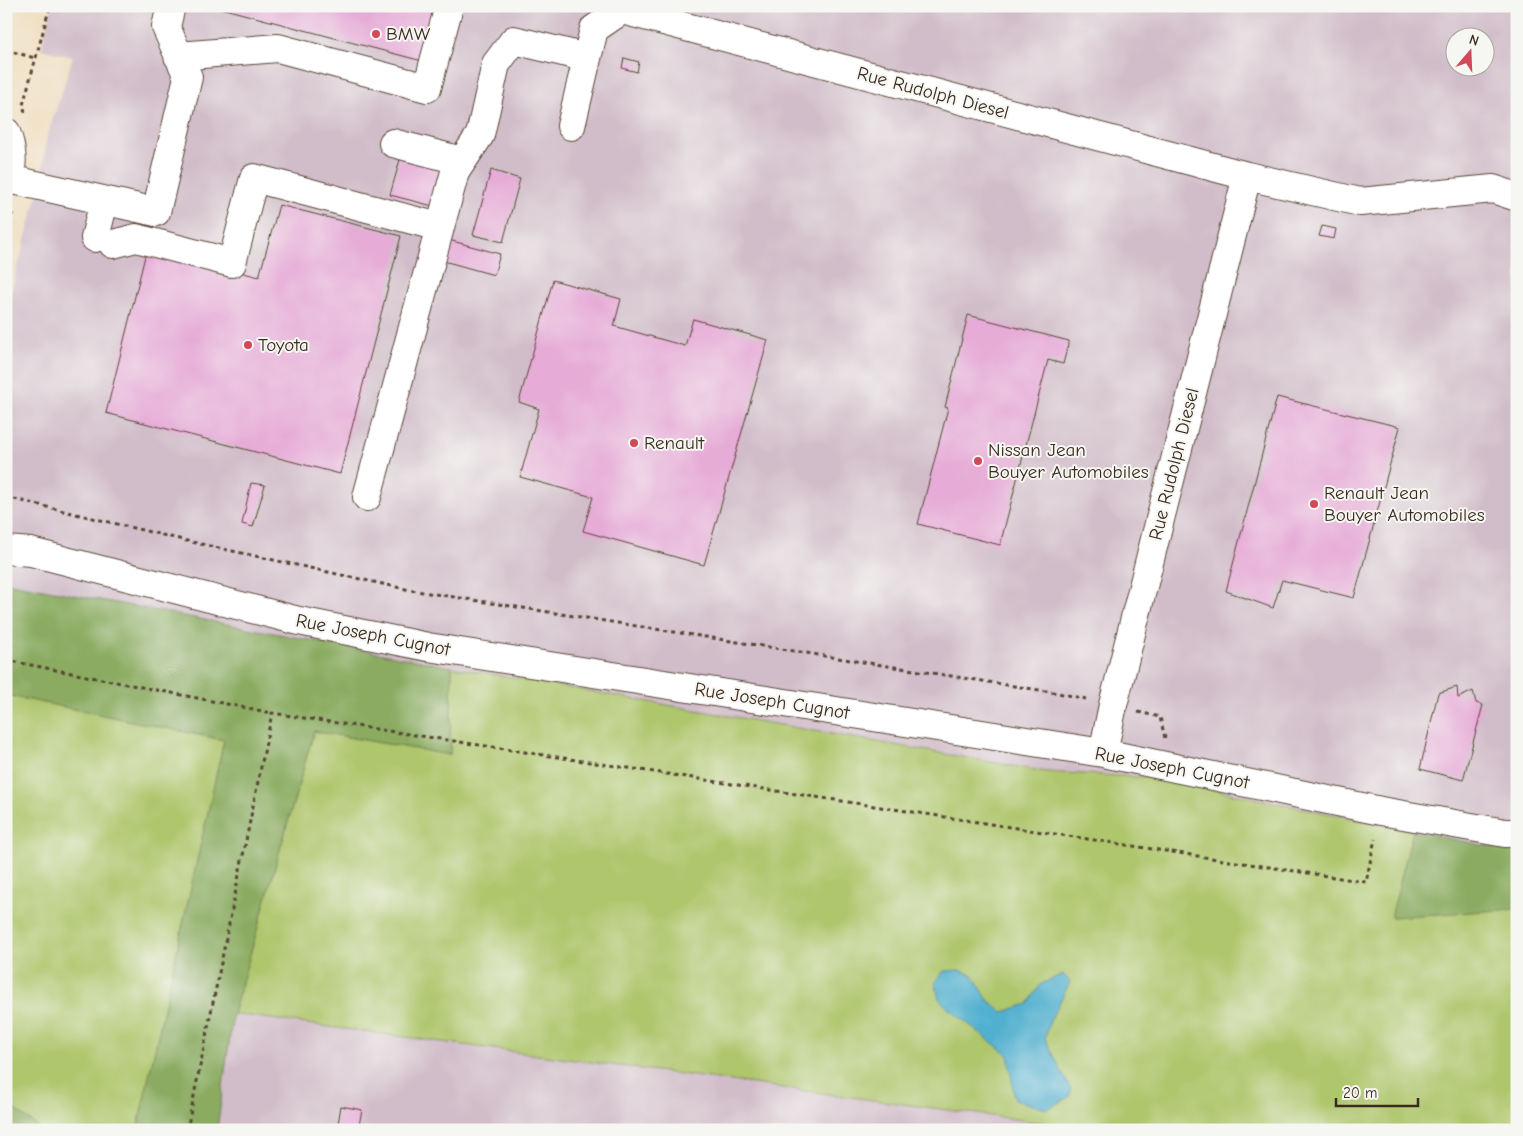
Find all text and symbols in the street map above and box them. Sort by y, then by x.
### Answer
place label: BMW [386,23,431,45]
marker: BMW [370,28,382,40]
north arrow [1446,28,1496,78]
text: N [1467,31,1481,50]
street label: Rue Rudolph Diesel [855,62,1011,124]
place label: Toyota [258,334,309,356]
marker: Toyota [242,339,254,351]
street label: Rue Rudolph Diesel [1144,386,1204,542]
place label: Renault [644,432,705,454]
marker: Renault [628,437,640,449]
place label: Nissan Jean Bouyer Automobiles [988,439,1149,483]
marker: Nissan Jean Bouyer Automobiles [972,455,984,467]
place label: Renault Jean Bouyer Automobiles [1324,482,1485,526]
marker: Renault Jean Bouyer Automobiles [1308,498,1320,510]
street label: Rue Joseph Cugnot [294,609,453,661]
street label: Rue Joseph Cugnot [693,678,852,724]
street label: Rue Joseph Cugnot [1093,742,1252,794]
scale bar [1336,1076,1418,1108]
text: 20 m [1343,1084,1377,1102]

